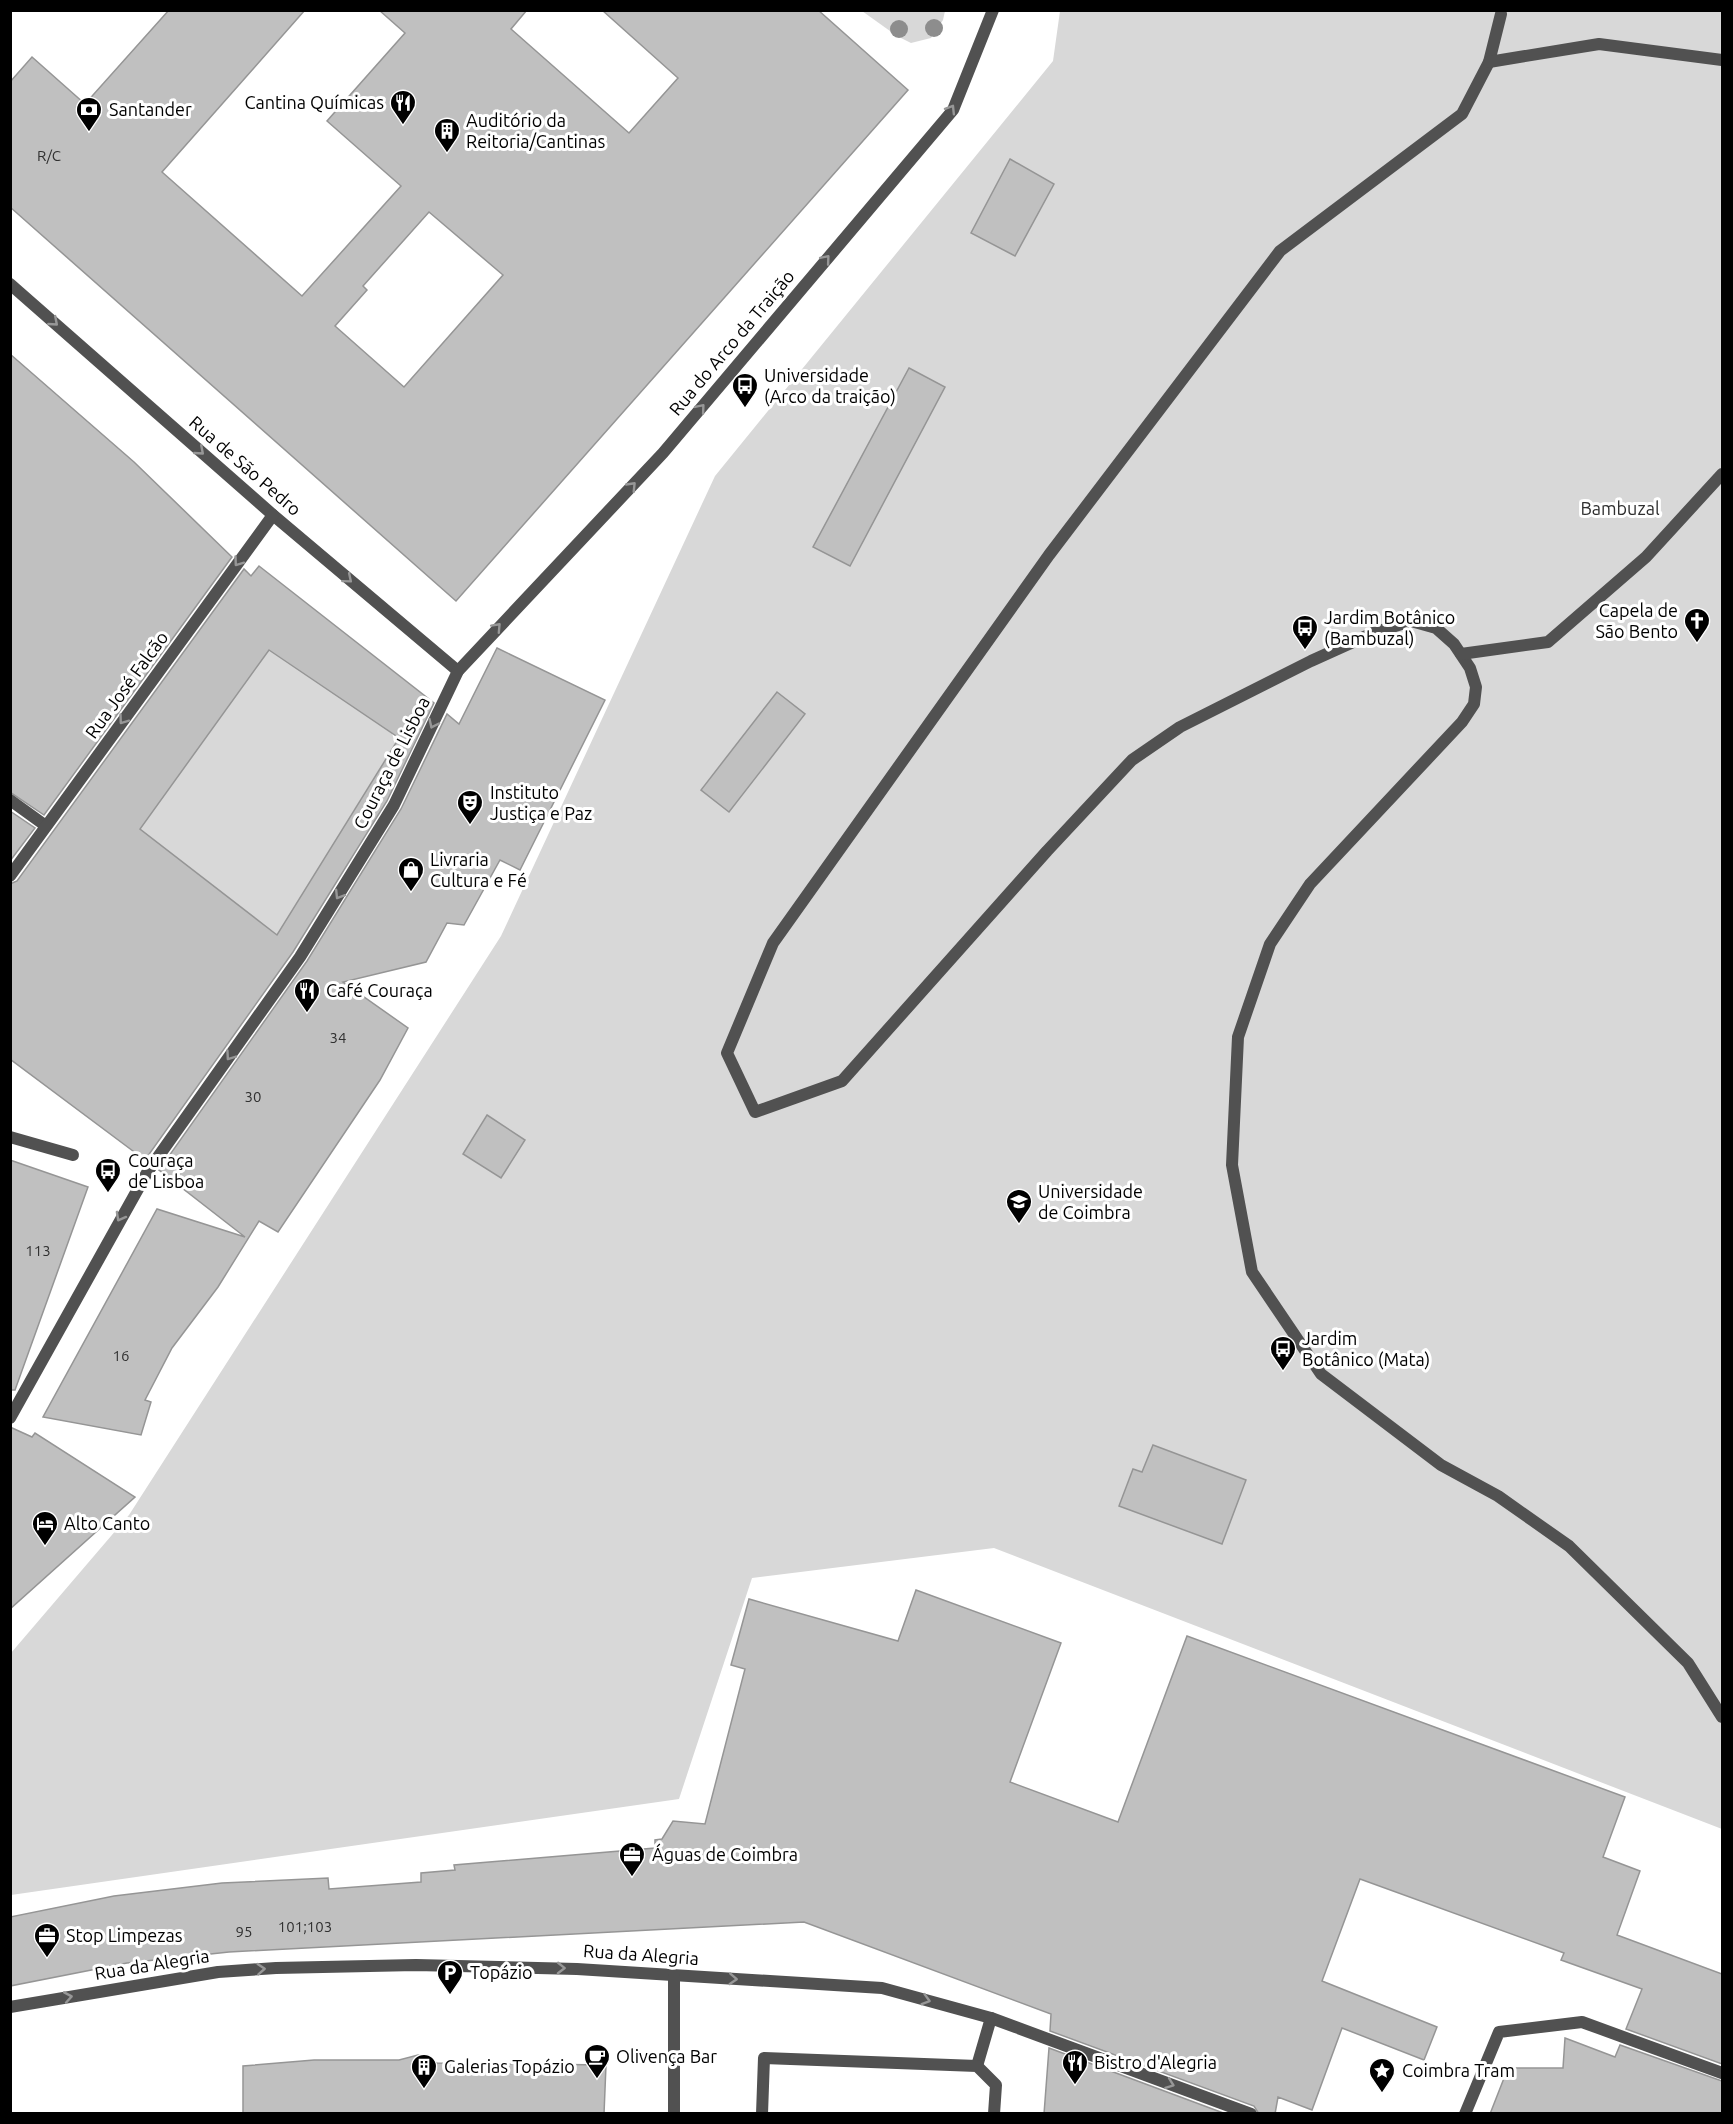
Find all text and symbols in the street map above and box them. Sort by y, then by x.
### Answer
restaurant icon: Cantina Químicas [388,88,418,126]
place label: Cantina Químicas [244,92,384,113]
bank icon: Santander [74,95,104,133]
place label: Santander [109,99,192,119]
one-way arrow [943,105,955,115]
place label: Auditório da Reitoria/Cantinas [466,110,605,151]
building icon: Auditório da Reitoria/Cantinas [432,116,462,154]
house number: R/C [37,147,61,164]
one-way arrow [819,255,830,266]
street label: Rua do Arco da Traição [665,266,798,419]
one-way arrow [47,315,58,326]
place label: Universidade (Arco da traição) [764,365,896,407]
bus stop icon: Universidade (Arco da traição) [730,371,760,409]
one-way arrow [693,404,704,415]
street label: Rua de São Pedro [186,411,305,519]
one-way arrow [194,444,205,455]
one-way arrow [624,483,635,494]
park label: Bambuzal [1580,498,1660,518]
one-way arrow [234,556,245,567]
one-way arrow [341,572,352,583]
place label: Capela de São Bento [1595,600,1678,641]
church icon: Capela de São Bento [1682,606,1712,644]
place label: Jardim Botânico (Bambuzal) [1324,607,1455,649]
bus stop icon: Jardim Botânico (Bambuzal) [1290,613,1320,651]
one-way arrow [490,624,501,634]
street label: Rua José Falcão [81,627,172,742]
street label: Couraça de Lisboa [349,693,433,832]
one-way arrow [119,713,130,724]
one-way arrow [429,718,441,729]
place label: Instituto Justiça e Paz [490,782,592,823]
theatre icon: Instituto Justiça e Paz [455,788,485,826]
place label: Livraria Cultura e Fé [430,849,527,890]
shop icon: Livraria Cultura e Fé [396,855,426,893]
one-way arrow [335,888,346,899]
restaurant icon: Café Couraça [292,976,322,1014]
place label: Café Couraça [326,980,433,1000]
house number: 34 [330,1029,346,1046]
one-way arrow [226,1050,237,1061]
house number: 30 [245,1088,261,1105]
place label: Couraça de Lisboa [128,1150,204,1191]
bus stop icon: Couraça de Lisboa [93,1156,123,1194]
place label: Universidade de Coimbra [1038,1181,1143,1222]
school or university icon: Universidade de Coimbra [1004,1187,1034,1225]
one-way arrow [116,1211,127,1221]
house number: 113 [25,1242,51,1259]
place label: Jardim Botânico (Mata) [1302,1328,1430,1370]
bus stop icon: Jardim Botânico (Mata) [1268,1334,1298,1372]
house number: 16 [113,1347,129,1364]
hotel icon: Alto Canto [30,1509,60,1547]
place label: Alto Canto [64,1513,150,1533]
office icon: Águas de Coimbra [617,1840,647,1878]
place label: Águas de Coimbra [652,1843,798,1864]
house number: 101;103 [278,1918,332,1935]
office icon: Stop Limpezas [32,1921,62,1959]
house number: 95 [236,1923,252,1940]
place label: Stop Limpezas [66,1925,183,1945]
street label: Rua da Alegria [583,1940,700,1968]
street label: Rua da Alegria [93,1945,211,1983]
parking icon: Topázio [435,1958,465,1996]
one-way arrow [256,1962,265,1975]
place label: Topázio [470,1962,533,1982]
one-way arrow [556,1962,565,1975]
one-way arrow [728,1973,737,1986]
one-way arrow [63,1991,73,2004]
one-way arrow [920,1993,931,2005]
cafe icon: Olivença Bar [582,2042,612,2080]
place label: Olivença Bar [616,2046,717,2066]
restaurant icon: Bistro d'Alegria [1060,2048,1090,2086]
building icon: Galerias Topázio [409,2052,439,2090]
place label: Bistro d'Alegria [1094,2052,1217,2072]
place label: Galerias Topázio [444,2056,575,2076]
place icon: Coimbra Tram [1367,2056,1397,2094]
place label: Coimbra Tram [1402,2060,1515,2080]
one-way arrow [1164,2076,1175,2089]

